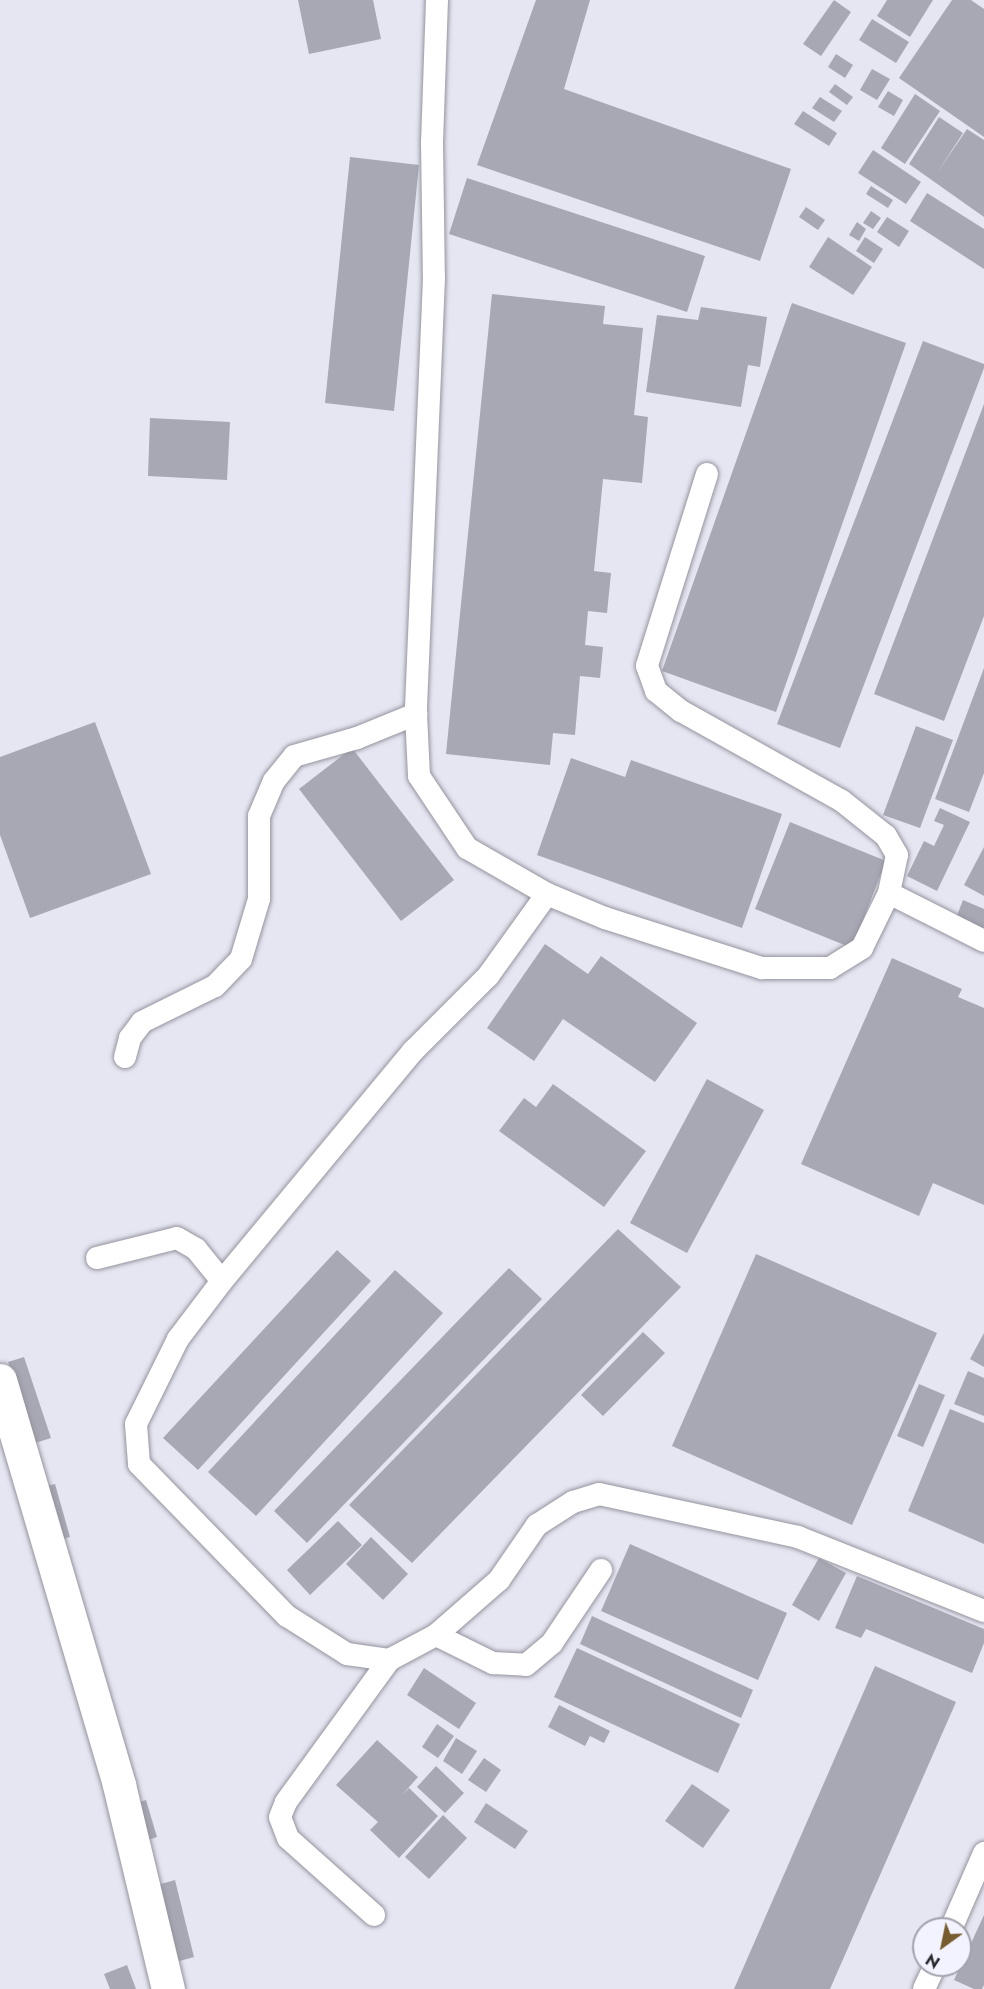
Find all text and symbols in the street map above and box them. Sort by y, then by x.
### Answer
north arrow [912,1917,972,1977]
text: N [921,1948,945,1974]

